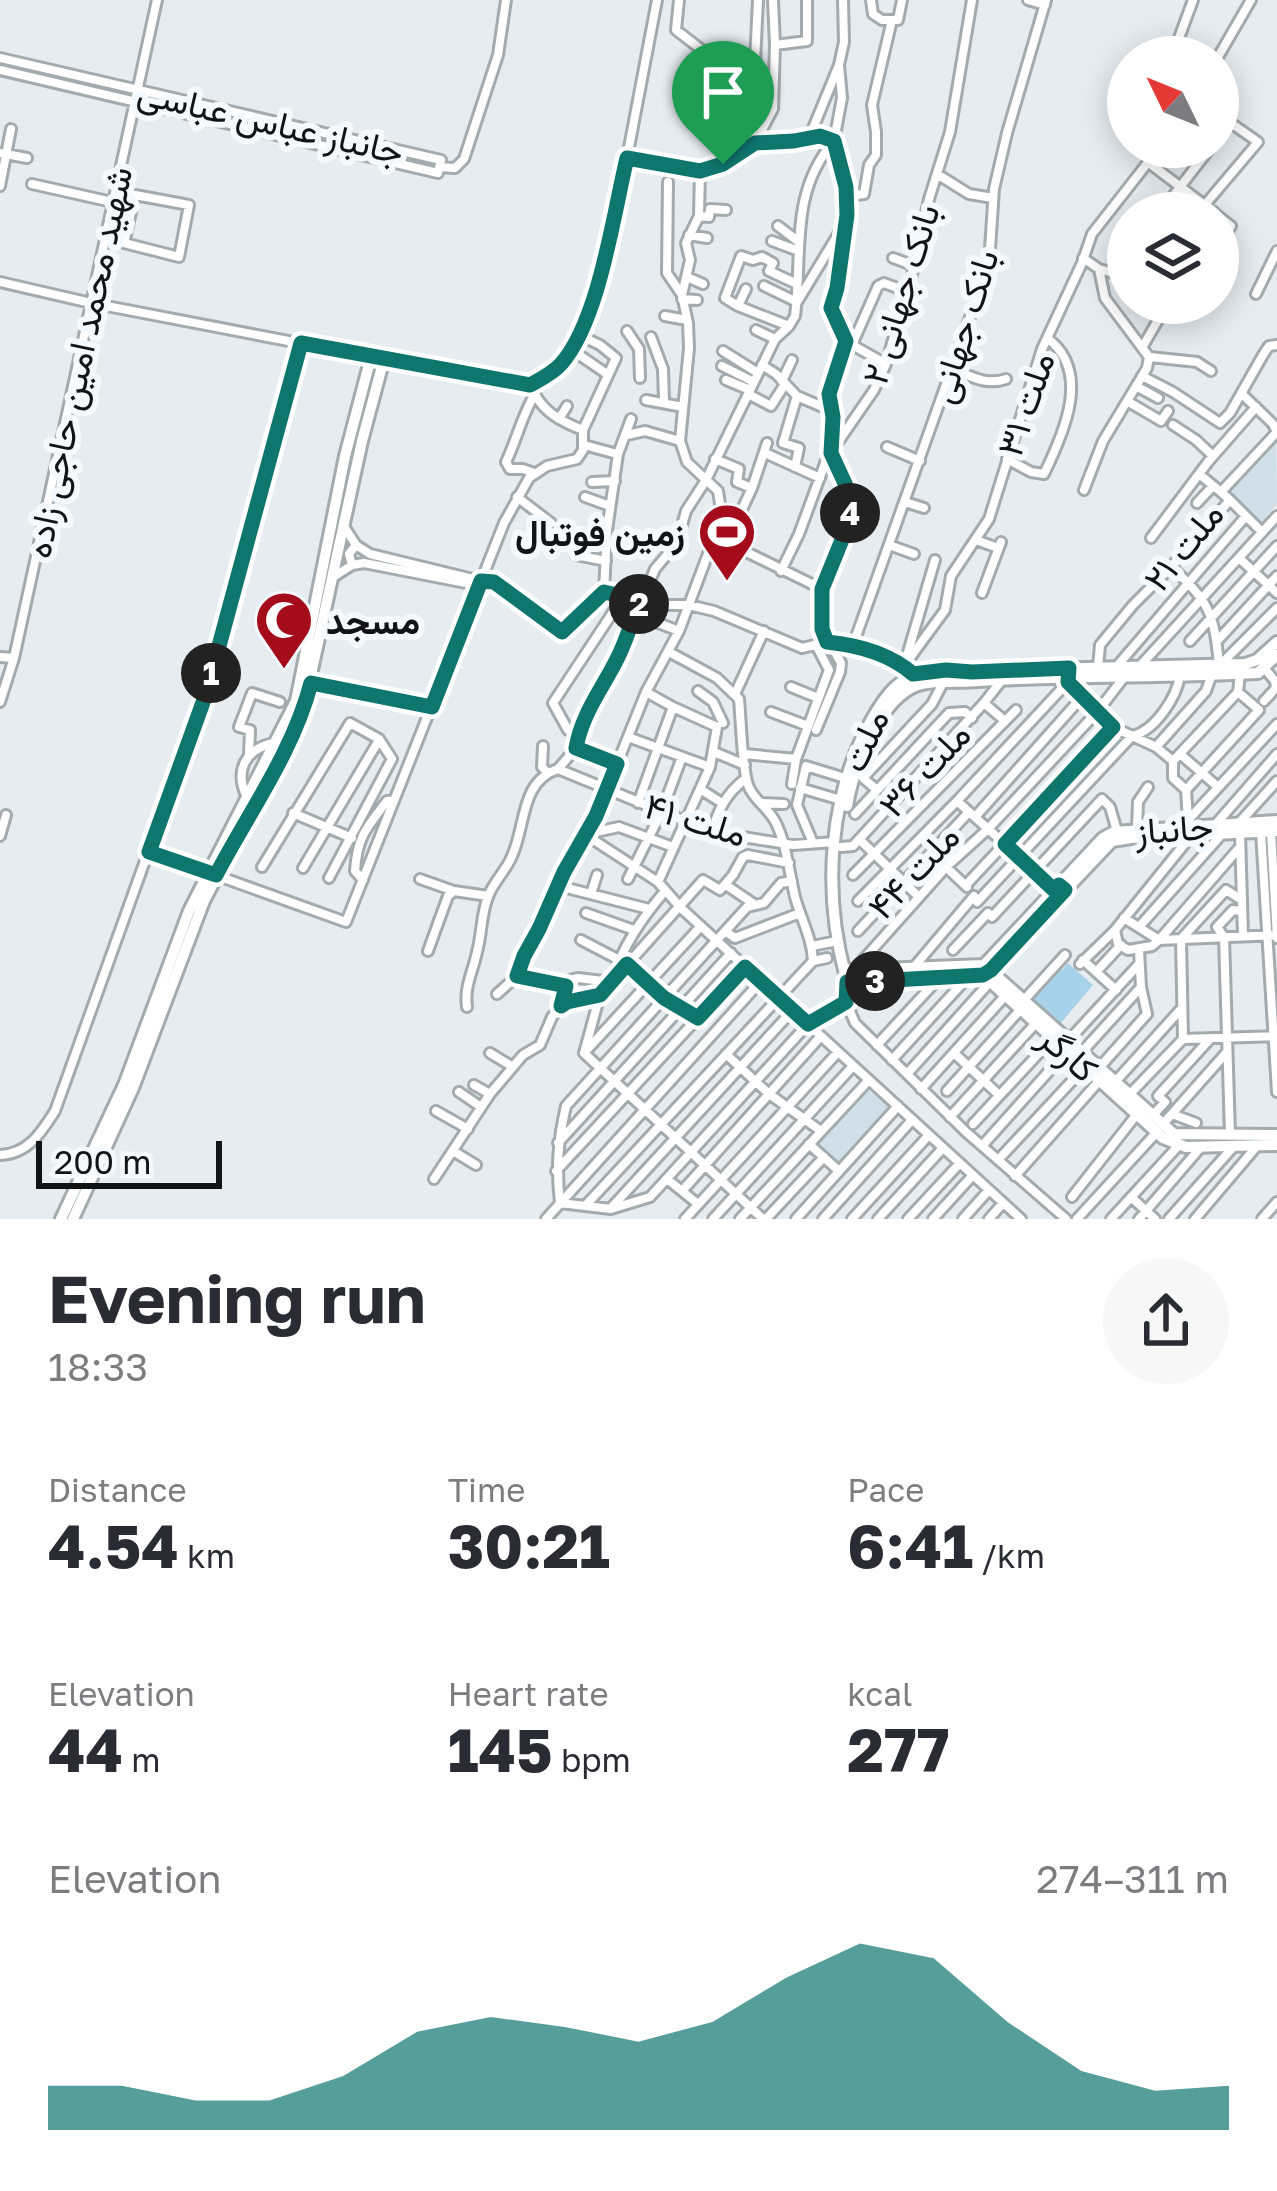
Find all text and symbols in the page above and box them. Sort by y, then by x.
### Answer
north arrow [1107,36,1239,168]
map controls [1107,36,1239,324]
pin [672,41,774,164]
icon: arrive [690,59,756,125]
street label: جانباز عباس عباسی [133,69,408,174]
street label: شهید محمد امین حاجی زاده [15,162,142,562]
button: layers [1107,192,1239,324]
street label: بانک جهانی ۲ [852,199,950,390]
street label: بانک جهانی [919,244,1009,409]
street label: ملت ۳۱ [987,346,1063,462]
pin: 4 [820,483,880,543]
text: 4 [840,493,860,532]
street label: ملت ۲۱ [1134,493,1232,599]
sports icon: زمین فوتبال [696,501,758,583]
place label: زمین فوتبال [515,511,685,556]
pin: 2 [609,574,669,634]
text: 2 [629,584,649,623]
mosque icon: مسجد [253,589,315,671]
place label: مسجد [326,599,420,643]
pin: 1 [181,643,241,703]
text: 1 [203,653,220,692]
street label: ملت [831,702,897,778]
street label: ملت ۳۶ [869,713,979,825]
street label: ملت ۴۱ [640,783,752,855]
street label: جانباز [1133,804,1215,854]
street label: ملت ۴۴ [858,815,968,927]
pin: 3 [845,951,905,1011]
text: 3 [865,961,885,1000]
street label: کارگر [1029,1015,1107,1092]
scale bar [36,1135,222,1188]
text: 200 m [54,1142,152,1181]
text: Evening run [48,1258,426,1338]
button: share [1103,1258,1229,1384]
text: 18:33 [48,1343,148,1390]
text: Distance [48,1470,187,1509]
text: Time [448,1470,525,1509]
text: Pace [847,1470,924,1509]
text: 4.54 [48,1509,179,1581]
text: 30:21 [448,1509,610,1581]
text: 6:41 [847,1509,973,1581]
text: km [179,1536,235,1575]
text: /km [973,1536,1045,1575]
text: Elevation [48,1674,195,1713]
text: Heart rate [448,1674,609,1713]
text: kcal [847,1674,913,1713]
text: 44 [48,1713,123,1785]
text: 145 [448,1713,553,1785]
text: 277 [847,1713,949,1785]
text: m [123,1740,160,1779]
text: bpm [553,1740,631,1779]
text: Elevation [48,1855,221,1902]
text: 274–311 m [1036,1855,1229,1902]

